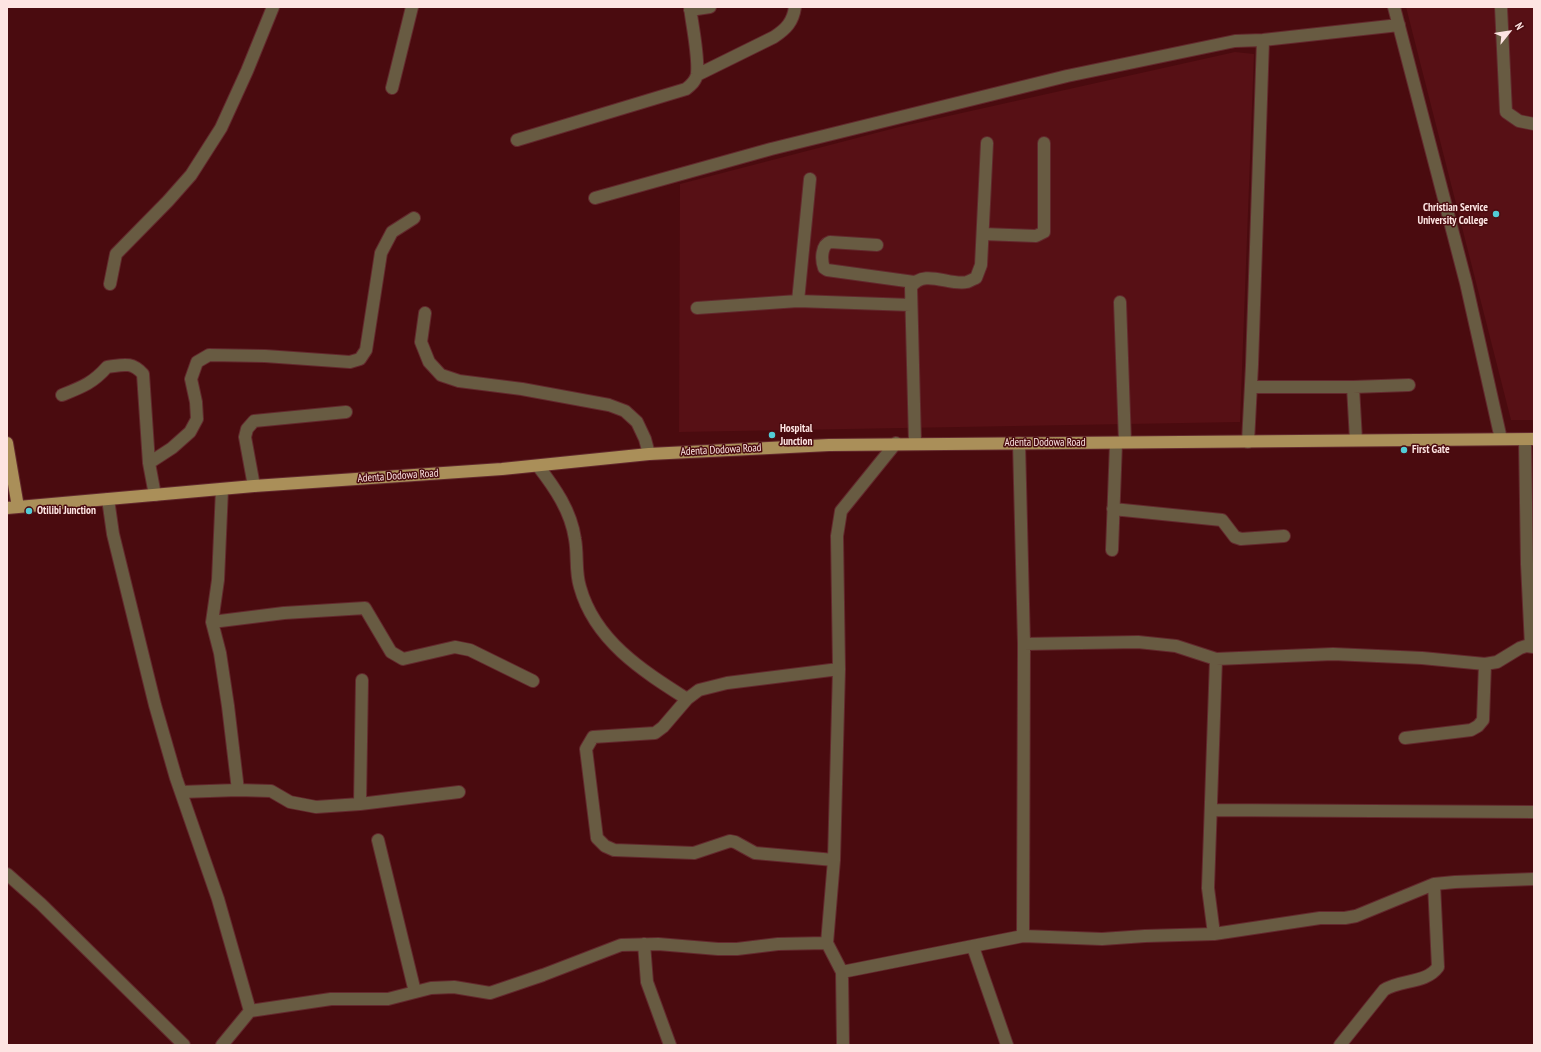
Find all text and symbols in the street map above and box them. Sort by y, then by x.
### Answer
north arrow [1489,12,1529,52]
text: N [1512,20,1527,32]
place label: Christian Service University College [1417,201,1488,227]
marker: Christian Service University College [1491,209,1501,219]
place label: Hospital Junction [780,422,812,448]
marker: Hospital Junction [767,430,777,440]
street label: Adenta Dodowa Road [1004,436,1086,450]
street label: Adenta Dodowa Road [680,441,762,459]
place label: First Gate [1412,443,1450,457]
marker: First Gate [1399,445,1409,455]
street label: Adenta Dodowa Road [357,467,439,485]
place label: Otilibi Junction [37,504,96,518]
marker: Otilibi Junction [24,506,34,516]

